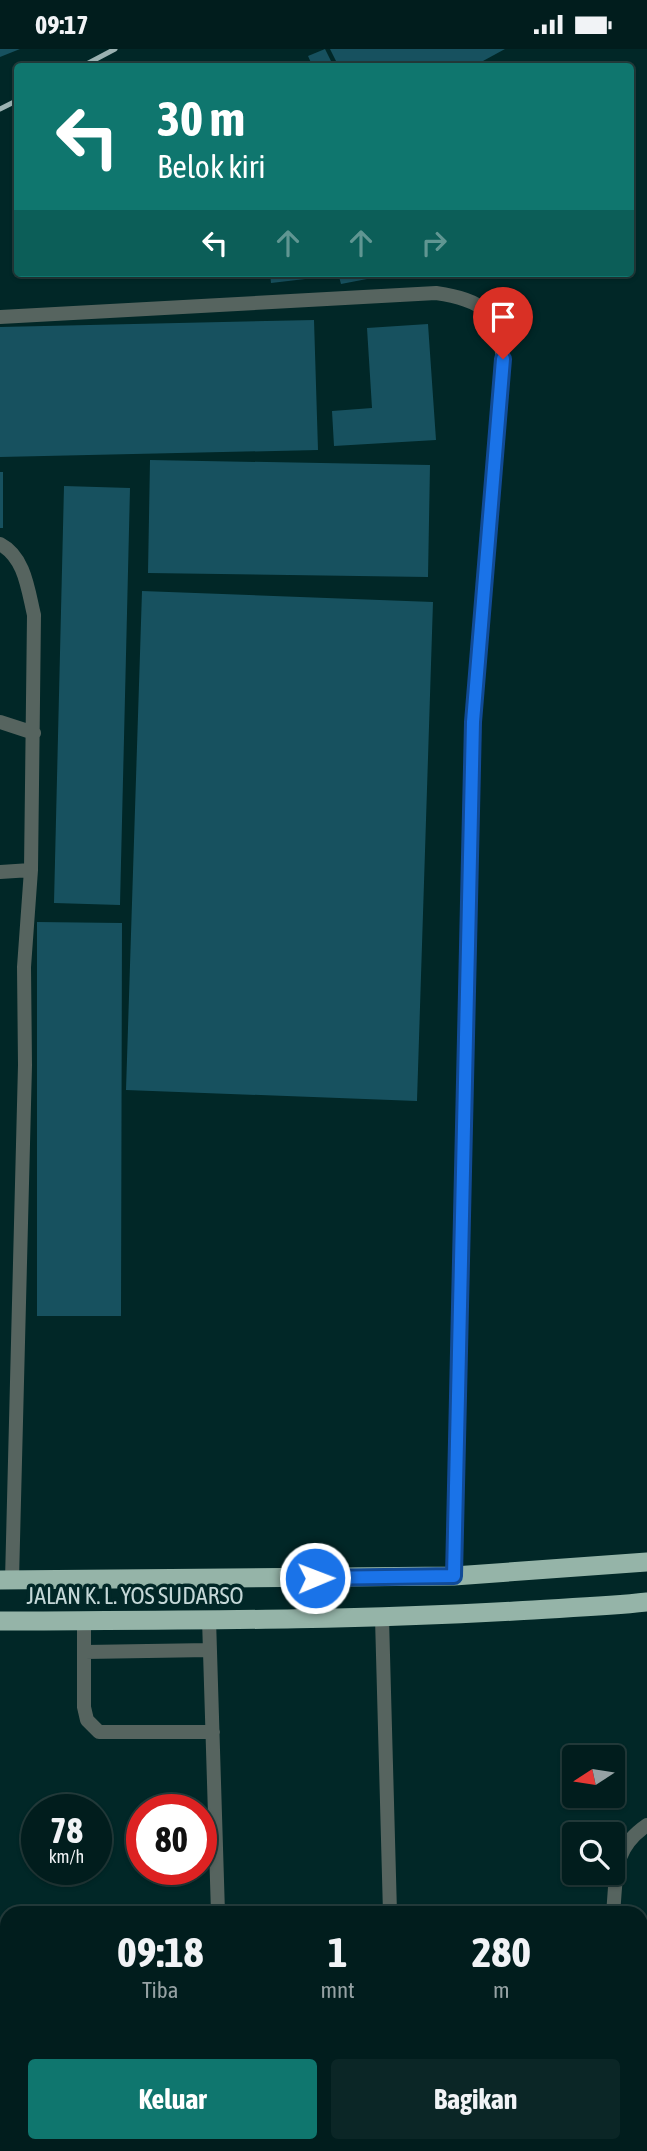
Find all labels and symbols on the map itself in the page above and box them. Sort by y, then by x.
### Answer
pin [473,287,533,359]
position arrow [278,1541,352,1615]
street label: JALAN K. L. YOS SUDARSO [27,1582,243,1609]
north arrow [562,1745,625,1808]
speed limit sign: 80 [126,1794,217,1885]

